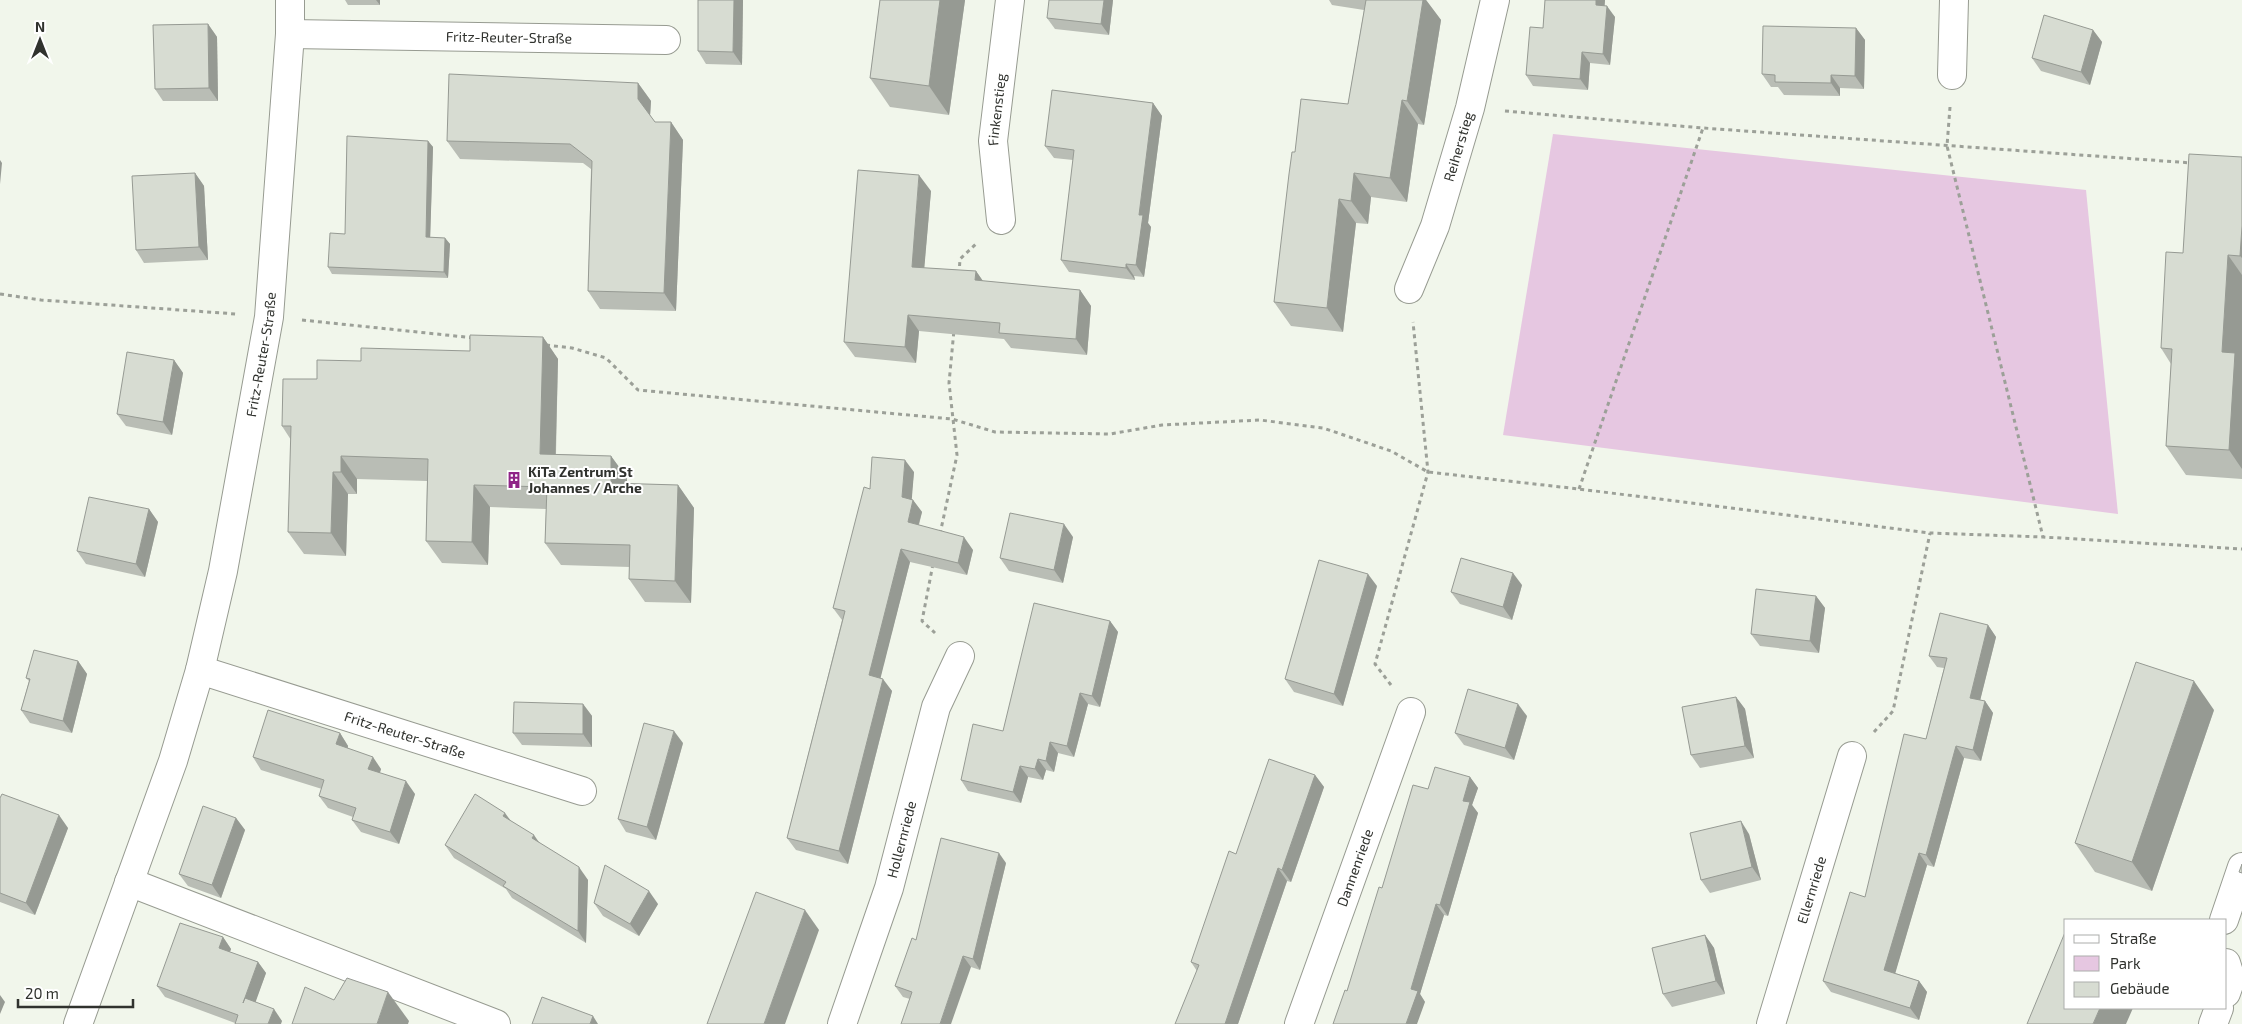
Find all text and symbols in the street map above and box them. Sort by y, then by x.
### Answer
north arrow [15,15,65,65]
text: N [35,18,45,35]
street label: Fritz-Reuter-Straße [446,27,572,47]
street label: Finkenstieg [984,72,1009,147]
street label: Reiherstieg [1440,109,1477,183]
street label: Fritz-Reuter-Straße [242,291,279,418]
place label: KiTa Zentrum St Johannes / Arche [528,463,642,496]
building icon: KiTa Zentrum St Johannes / Arche [504,470,524,490]
street label: Fritz-Reuter-Straße [342,707,468,762]
street label: Hollernriede [883,799,919,880]
street label: Dannenriede [1333,827,1376,909]
street label: Ellernriede [1793,854,1829,926]
legend [2064,919,2227,1009]
text: Straße [2110,929,2156,947]
text: Park [2110,954,2141,972]
scale bar [18,976,132,1008]
text: Gebäude [2110,979,2169,997]
text: 20 m [25,984,59,1002]

